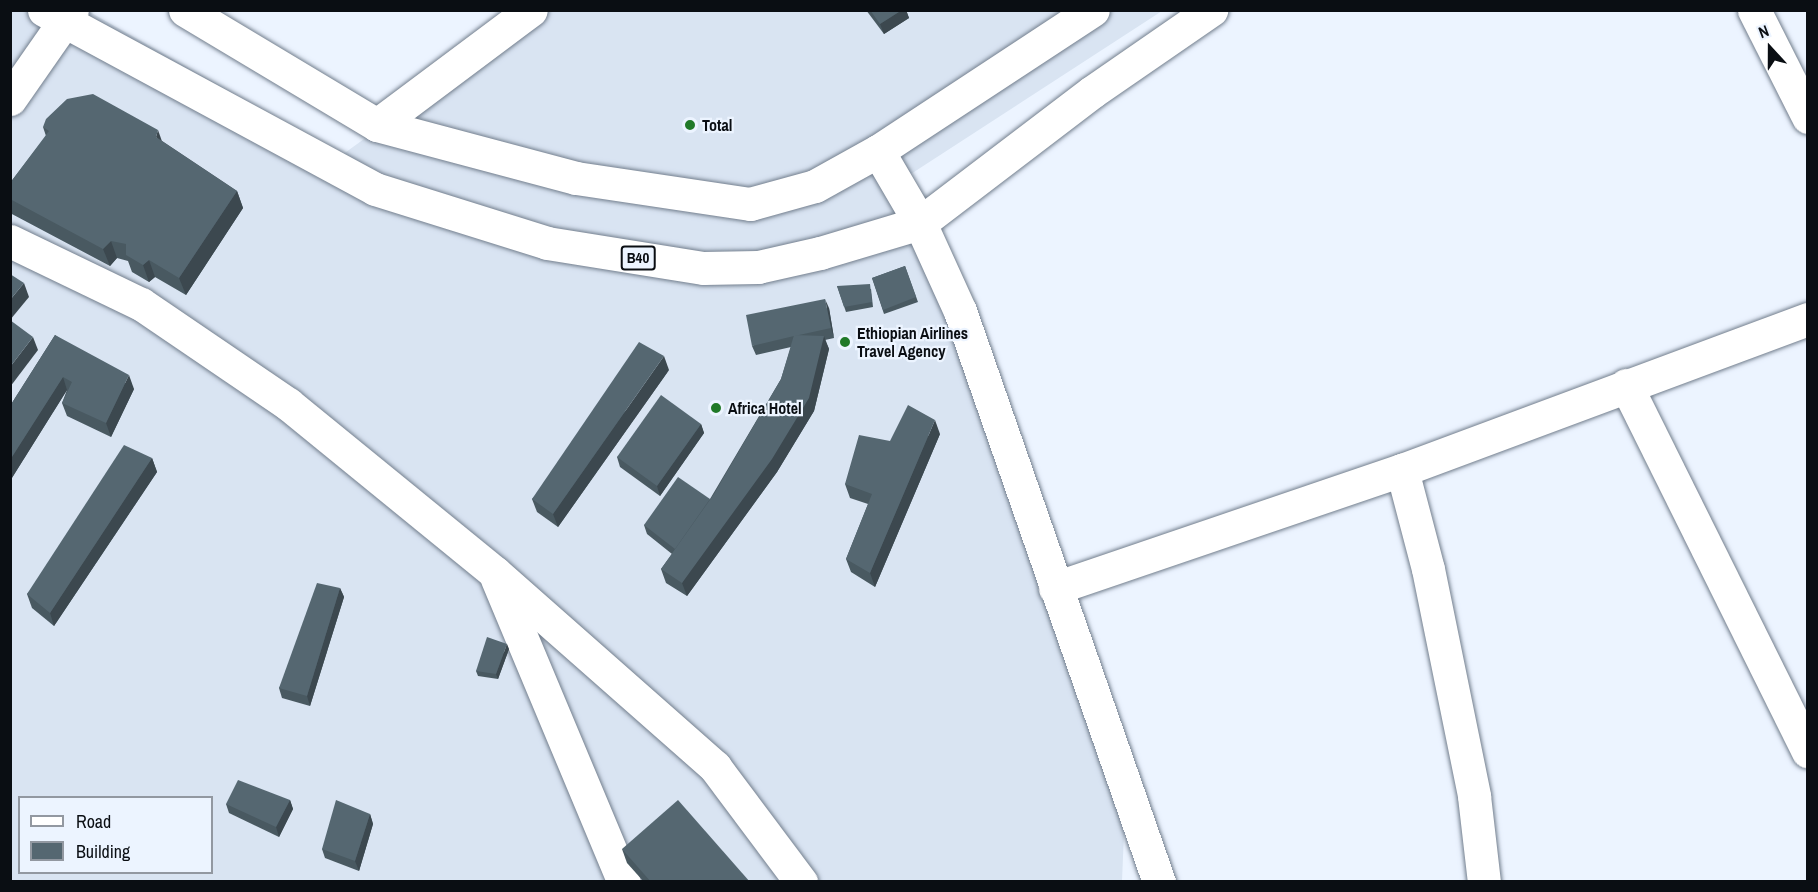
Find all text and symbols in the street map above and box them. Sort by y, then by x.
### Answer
north arrow [1740,18,1800,78]
text: N [1755,19,1772,43]
place label: Total [702,115,732,135]
marker: Total [683,118,697,132]
road number: B40 [620,246,656,270]
place label: Ethiopian Airlines Travel Agency [857,323,969,361]
marker: Ethiopian Airlines Travel Agency [838,335,852,349]
place label: Africa Hotel [728,398,802,418]
marker: Africa Hotel [709,401,723,415]
legend [18,796,213,874]
text: Road [76,809,111,834]
text: Building [76,839,130,864]

